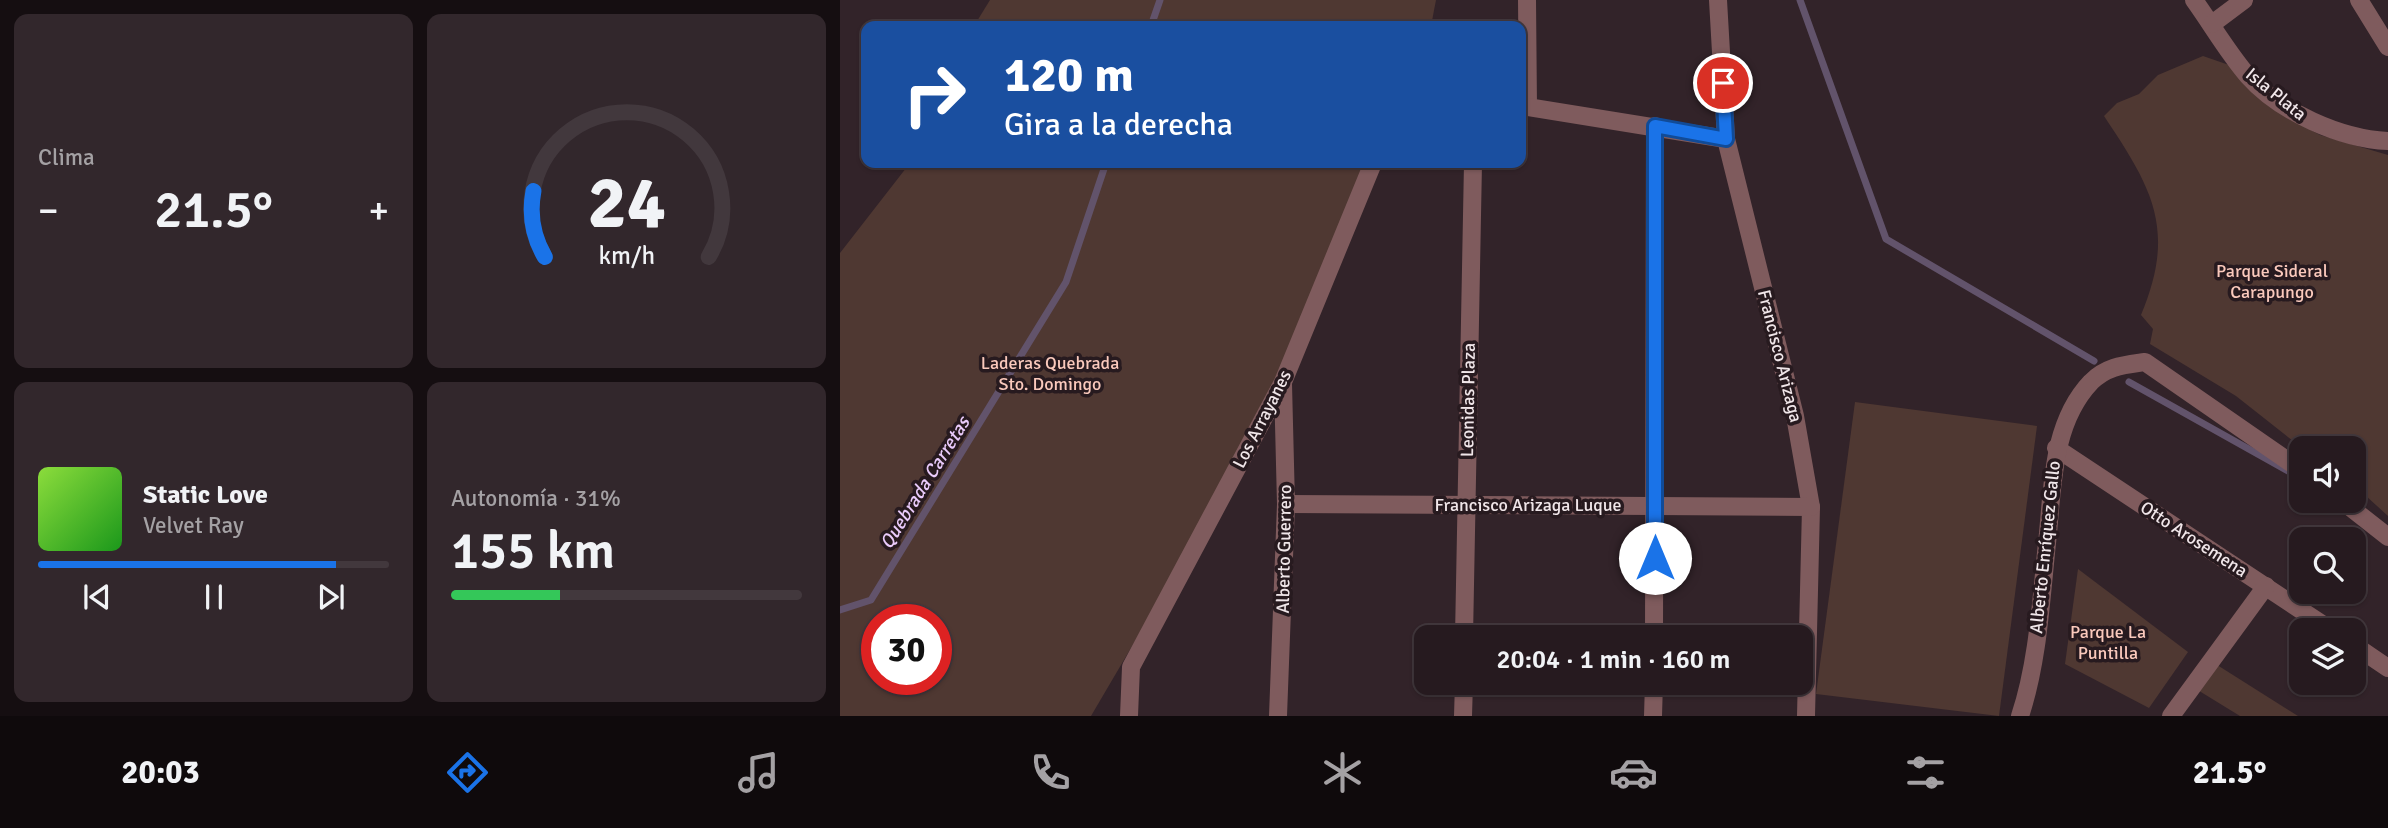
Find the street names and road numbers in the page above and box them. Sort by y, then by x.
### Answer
street label: Isla Plata [2241,63,2311,125]
street label: Francisco Arizaga [1753,287,1807,425]
street label: Leonidas Plaza [1456,343,1480,457]
street label: Los Arrayanes [1228,366,1296,472]
street label: Alberto Enríquez Gallo [2025,460,2065,634]
street label: Alberto Guerrero [1272,484,1296,614]
street label: Francisco Arizaga Luque [1434,494,1622,516]
street label: Otto Arosemena [2136,496,2252,582]

